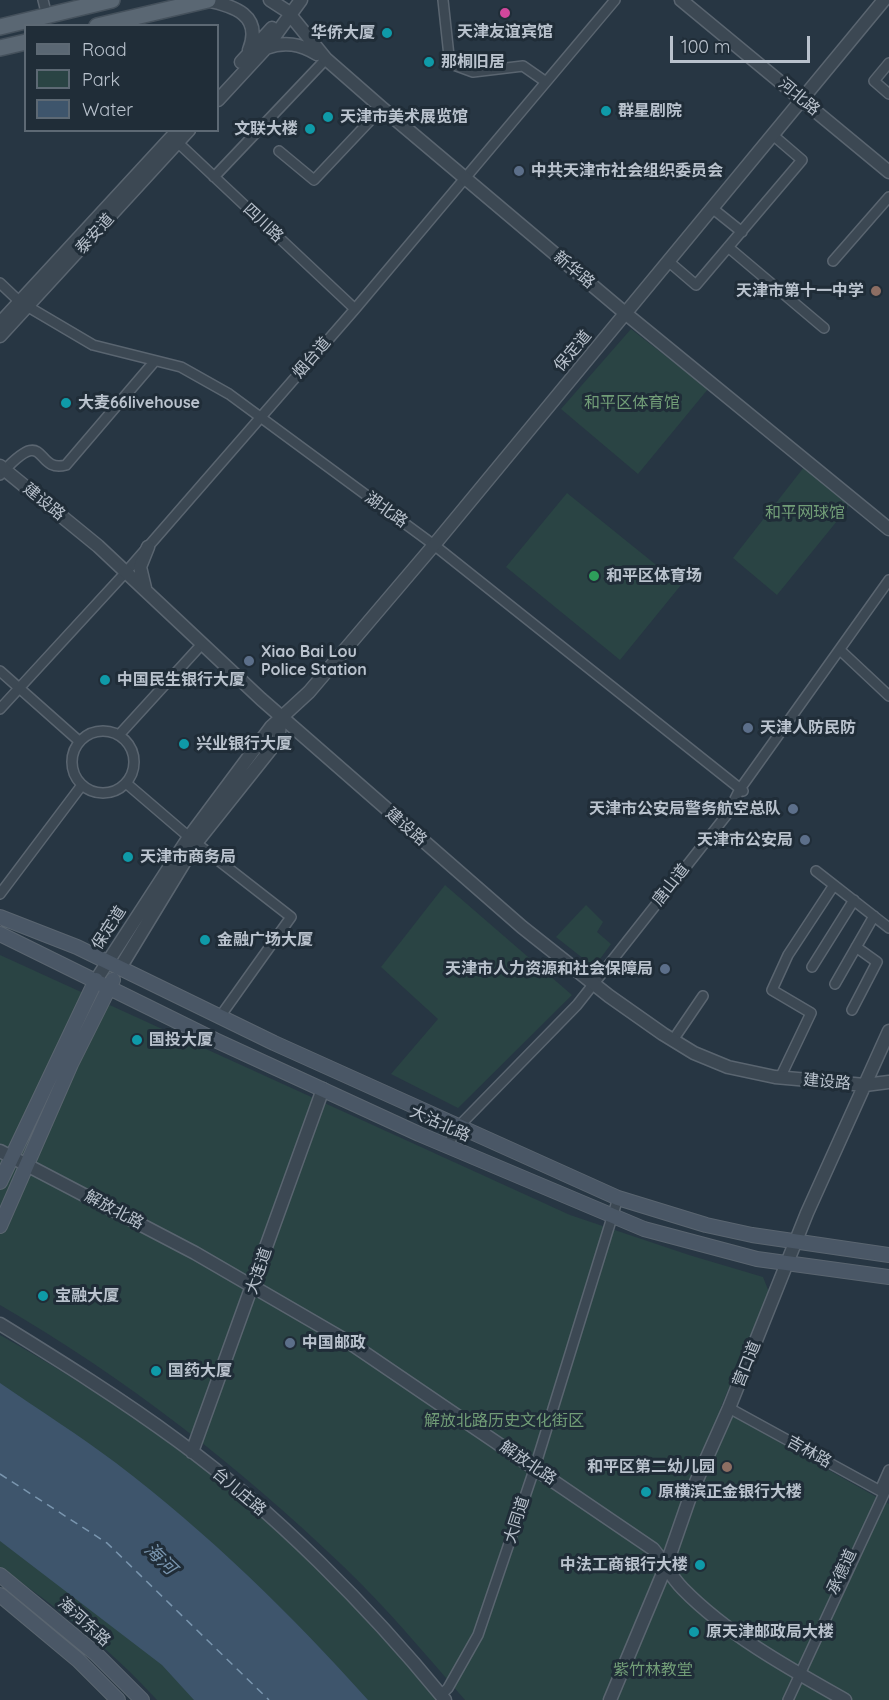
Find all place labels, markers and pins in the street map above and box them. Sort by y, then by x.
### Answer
marker: 天津友谊宾馆 [498,6,512,20]
place label: 天津友谊宾馆 [457,22,553,42]
place label: 华侨大厦 [311,23,375,43]
marker: 华侨大厦 [380,26,394,40]
place label: 那桐旧居 [441,52,505,72]
marker: 那桐旧居 [422,55,436,69]
place label: 群星剧院 [618,101,682,121]
marker: 群星剧院 [599,104,613,118]
place label: 天津市美术展览馆 [340,107,468,127]
marker: 天津市美术展览馆 [321,110,335,124]
place label: 文联大楼 [234,119,298,139]
marker: 文联大楼 [303,122,317,136]
place label: 中共天津市社会组织委员会 [531,161,723,181]
marker: 中共天津市社会组织委员会 [512,164,526,178]
place label: 天津市第十一中学 [736,281,864,301]
marker: 天津市第十一中学 [869,284,883,298]
place label: 大麦66livehouse [78,393,200,413]
marker: 大麦66livehouse [59,396,73,410]
place label: 和平区体育场 [606,566,702,586]
marker: 和平区体育场 [587,569,601,583]
place label: Xiao Bai Lou Police Station [261,642,367,680]
marker: Xiao Bai Lou Police Station [242,654,256,668]
place label: 中国民生银行大厦 [117,670,245,690]
marker: 中国民生银行大厦 [98,673,112,687]
place label: 天津人防民防 [760,718,856,738]
marker: 天津人防民防 [741,721,755,735]
place label: 兴业银行大厦 [196,734,292,754]
marker: 兴业银行大厦 [177,737,191,751]
place label: 天津市公安局警务航空总队 [589,799,781,819]
marker: 天津市公安局警务航空总队 [786,802,800,816]
place label: 天津市公安局 [697,830,793,850]
marker: 天津市公安局 [798,833,812,847]
place label: 天津市商务局 [140,847,236,867]
marker: 天津市商务局 [121,850,135,864]
place label: 金融广场大厦 [217,930,313,950]
marker: 金融广场大厦 [198,933,212,947]
place label: 天津市人力资源和社会保障局 [445,959,653,979]
marker: 天津市人力资源和社会保障局 [658,962,672,976]
place label: 国投大厦 [149,1030,213,1050]
marker: 国投大厦 [130,1033,144,1047]
place label: 宝融大厦 [55,1286,119,1306]
marker: 宝融大厦 [36,1289,50,1303]
place label: 中国邮政 [302,1333,366,1353]
marker: 中国邮政 [283,1336,297,1350]
place label: 国药大厦 [168,1361,232,1381]
marker: 国药大厦 [149,1364,163,1378]
place label: 和平区第二幼儿园 [587,1457,715,1477]
marker: 和平区第二幼儿园 [720,1460,734,1474]
place label: 原横滨正金银行大楼 [658,1482,802,1502]
marker: 原横滨正金银行大楼 [639,1485,653,1499]
place label: 中法工商银行大楼 [560,1555,688,1575]
marker: 中法工商银行大楼 [693,1558,707,1572]
place label: 原天津邮政局大楼 [706,1622,834,1642]
marker: 原天津邮政局大楼 [687,1625,701,1639]

